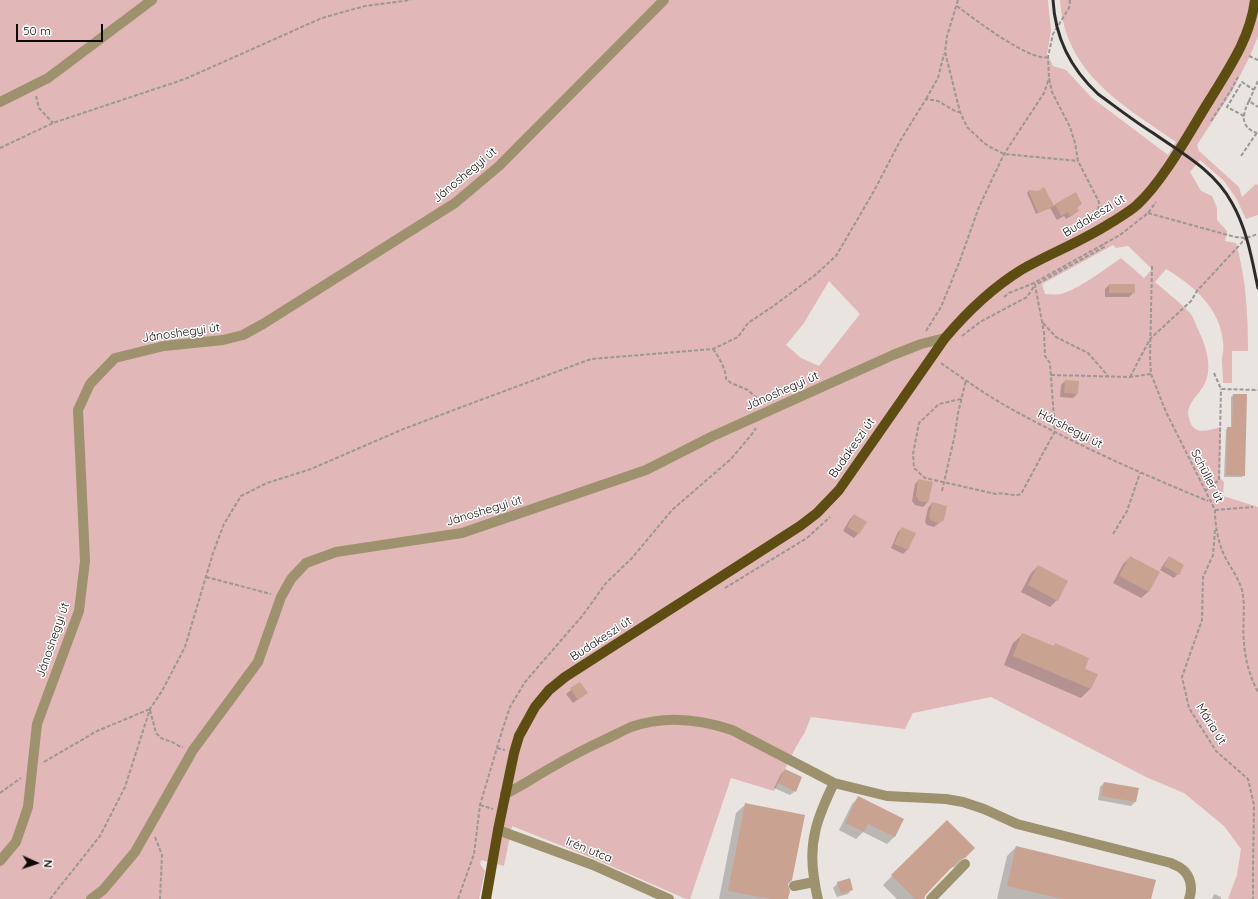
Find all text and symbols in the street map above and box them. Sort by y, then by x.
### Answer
scale bar [18,16,105,42]
text: 50 m [23,23,51,38]
street label: Jánoshegyi út [430,144,500,206]
street label: Budakeszi út [1060,192,1128,240]
street label: Jánoshegyi út [141,320,221,346]
street label: Jánoshegyi út [743,368,821,414]
street label: Hárshegyi út [1035,407,1105,451]
street label: Budakeszi út [826,415,878,481]
street label: Schüller út [1188,447,1226,505]
street label: Jánoshegyi út [444,493,524,529]
street label: Jánoshegyi út [33,601,73,679]
street label: Budakeszi út [568,614,634,664]
street label: Mária út [1193,701,1229,747]
street label: Irén utca [564,834,614,866]
north arrow [16,843,56,883]
text: N [41,859,55,868]

